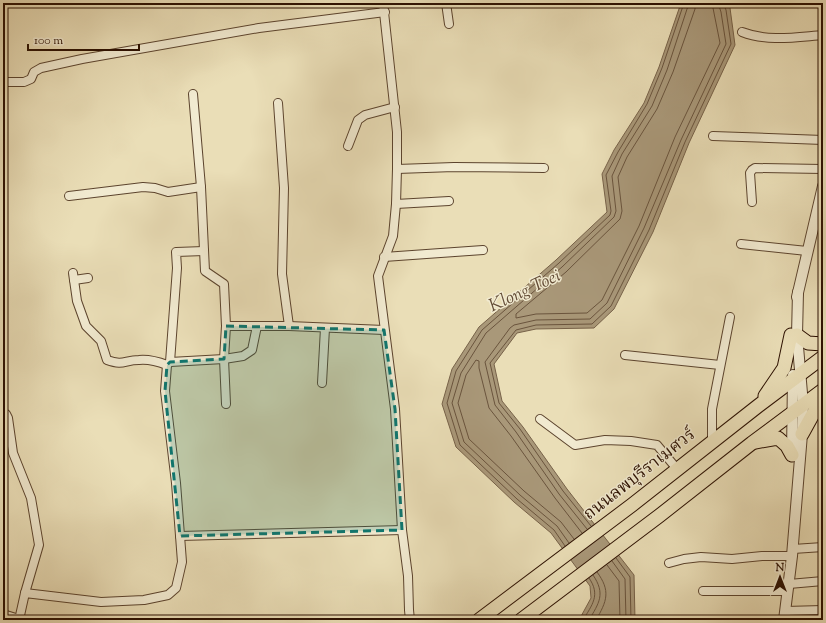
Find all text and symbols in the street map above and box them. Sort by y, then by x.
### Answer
scale bar [28,26,139,52]
text: 100 m [34,32,63,50]
water label: Klong Toei [485,264,565,320]
street label: ถนนลพบุรีราเมศวร์ [578,422,702,526]
north arrow [760,557,800,597]
text: N [775,560,785,576]

